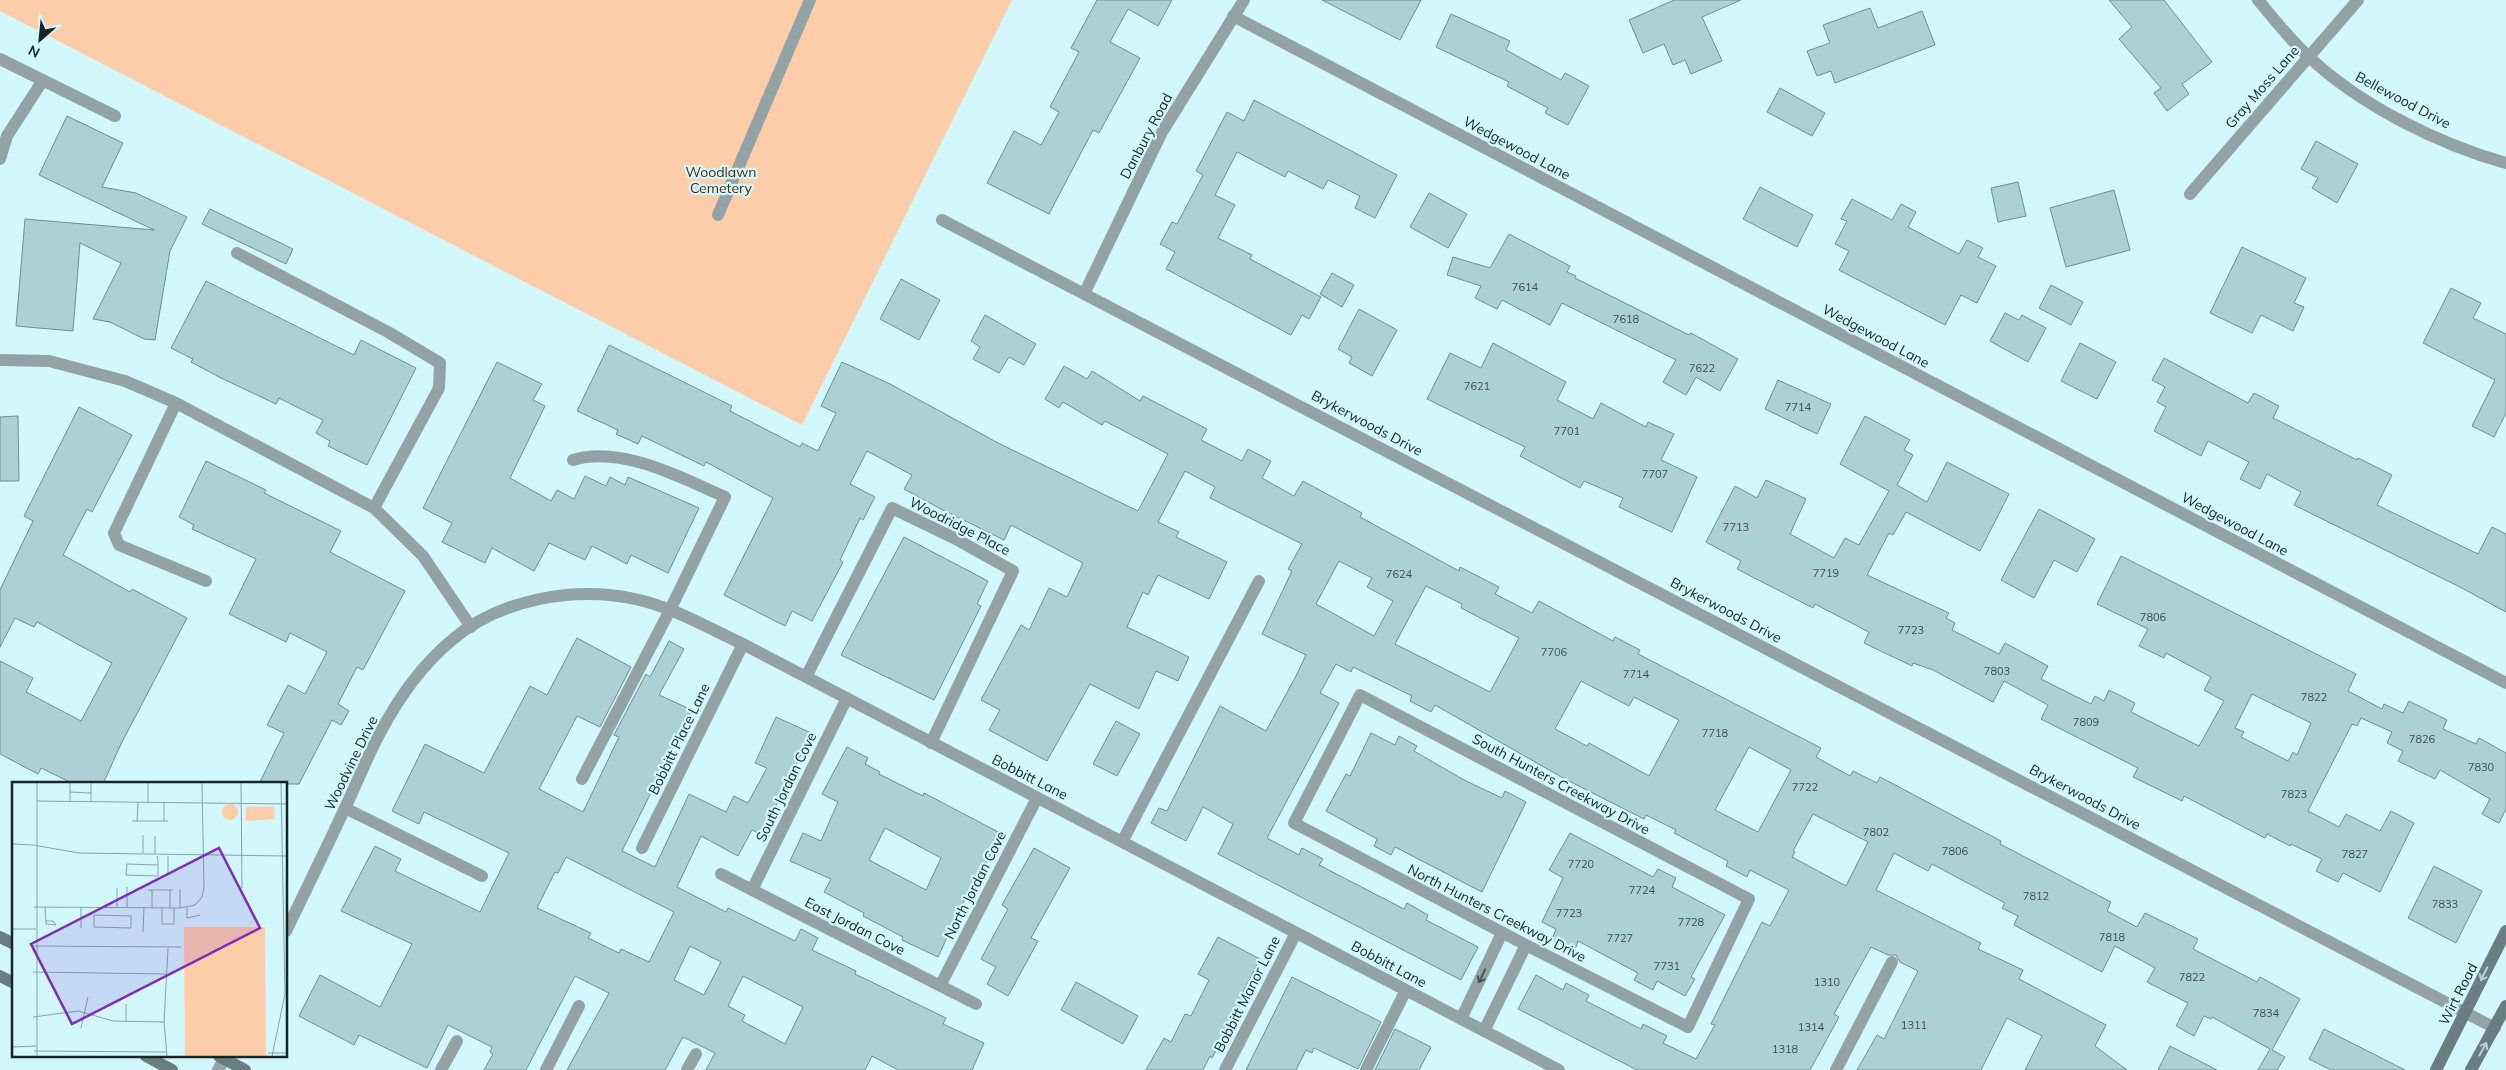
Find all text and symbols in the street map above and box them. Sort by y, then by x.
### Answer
north arrow [15,15,65,65]
text: N [25,41,43,62]
street label: Gray Moss Lane [2221,42,2303,132]
street label: Bellewood Drive [2352,67,2454,133]
street label: Danbury Road [1116,90,1176,182]
street label: Wedgewood Lane [1460,112,1574,184]
park label: Woodlawn Cemetery [685,163,757,197]
house number: 7614 [1512,280,1539,294]
street label: Wedgewood Lane [1819,300,1933,372]
house number: 7618 [1613,312,1640,326]
house number: 7622 [1689,361,1716,375]
house number: 7621 [1464,379,1490,393]
street label: Brykerwoods Drive [1308,386,1426,460]
house number: 7714 [1785,400,1812,414]
house number: 7701 [1554,424,1580,438]
house number: 7707 [1642,467,1668,481]
street label: Wedgewood Lane [2178,488,2292,560]
street label: Woodridge Place [906,493,1014,559]
house number: 7713 [1723,520,1749,534]
house number: 7719 [1813,566,1839,580]
house number: 7624 [1386,567,1413,581]
street label: Brykerwoods Drive [1667,573,1785,647]
house number: 7806 [2140,610,2167,624]
house number: 7723 [1898,623,1924,637]
house number: 7706 [1541,645,1568,659]
house number: 7803 [1984,664,2010,678]
house number: 7714 [1623,667,1650,681]
street label: Bobbitt Place Lane [644,680,714,798]
house number: 7822 [2301,690,2328,704]
street label: Woodvine Drive [320,713,382,813]
house number: 7809 [2073,715,2099,729]
house number: 7718 [1702,726,1729,740]
street label: South Jordan Cove [752,729,820,845]
street label: South Hunters Creekway Drive [1469,729,1653,839]
house number: 7826 [2409,732,2436,746]
street label: Bobbitt Lane [989,750,1071,804]
street label: Brykerwoods Drive [2026,760,2144,834]
house number: 7830 [2468,760,2495,774]
house number: 7722 [1792,780,1819,794]
inset map [12,782,288,1058]
house number: 7823 [2281,787,2307,801]
house number: 7802 [1863,825,1890,839]
street label: North Jordan Cove [940,828,1010,942]
house number: 7806 [1942,844,1969,858]
house number: 7827 [2342,847,2368,861]
house number: 7720 [1568,857,1595,871]
street label: North Hunters Creekway Drive [1405,860,1589,966]
house number: 7724 [1629,883,1656,897]
house number: 7812 [2023,889,2050,903]
street label: East Jordan Cove [802,893,908,959]
house number: 7833 [2432,897,2458,911]
house number: 7723 [1556,906,1582,920]
house number: 7728 [1678,915,1705,929]
house number: 7818 [2099,930,2126,944]
house number: 7727 [1607,931,1633,945]
street label: Bobbitt Manor Lane [1210,933,1284,1055]
street label: Bobbitt Lane [1348,937,1430,991]
house number: 7731 [1654,959,1680,973]
street label: Wirt Road [2435,960,2481,1028]
one-way arrow [2479,966,2489,981]
one-way arrow [1477,968,1486,983]
house number: 7822 [2179,970,2206,984]
house number: 1310 [1814,975,1841,989]
house number: 7834 [2253,1006,2280,1020]
house number: 1311 [1901,1018,1927,1032]
house number: 1314 [1798,1020,1825,1034]
house number: 1318 [1772,1042,1799,1056]
one-way arrow [2479,1042,2488,1057]

